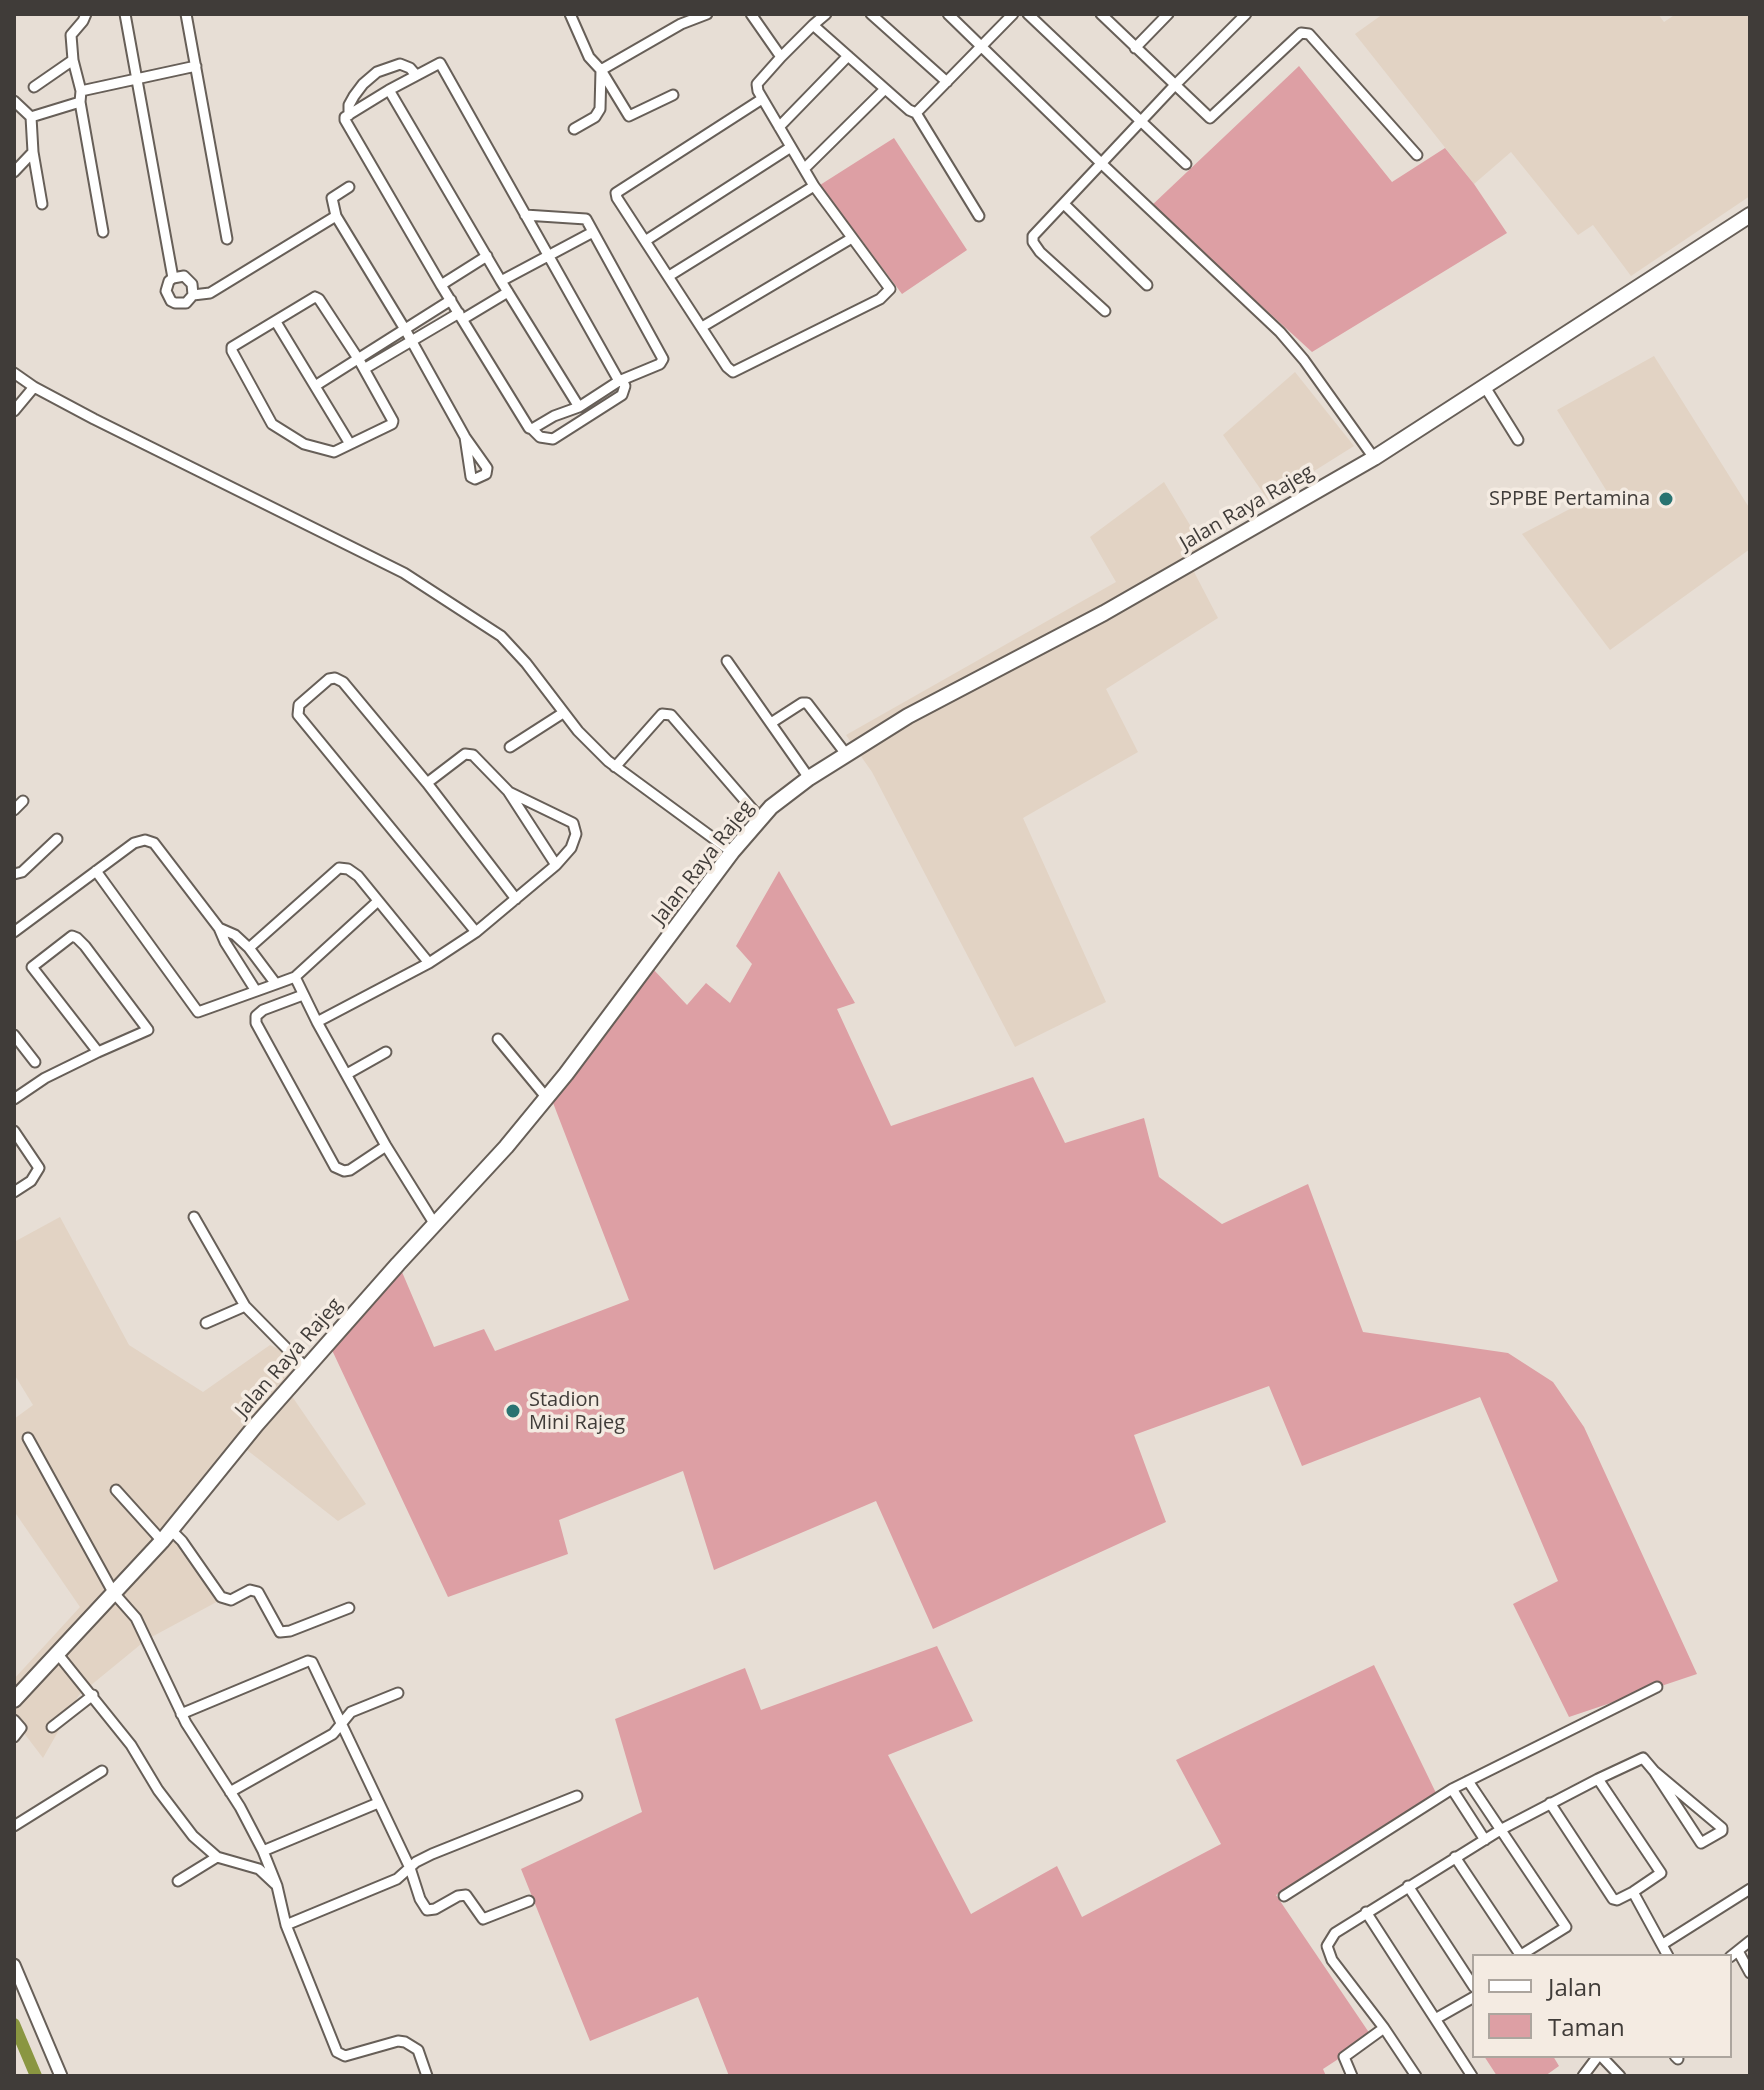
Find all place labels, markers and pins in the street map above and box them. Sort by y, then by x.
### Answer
place label: SPPBE Pertamina [1489,487,1650,511]
marker: SPPBE Pertamina [1657,490,1675,508]
place label: Stadion Mini Rajeg [529,1388,625,1435]
marker: Stadion Mini Rajeg [504,1402,522,1420]

